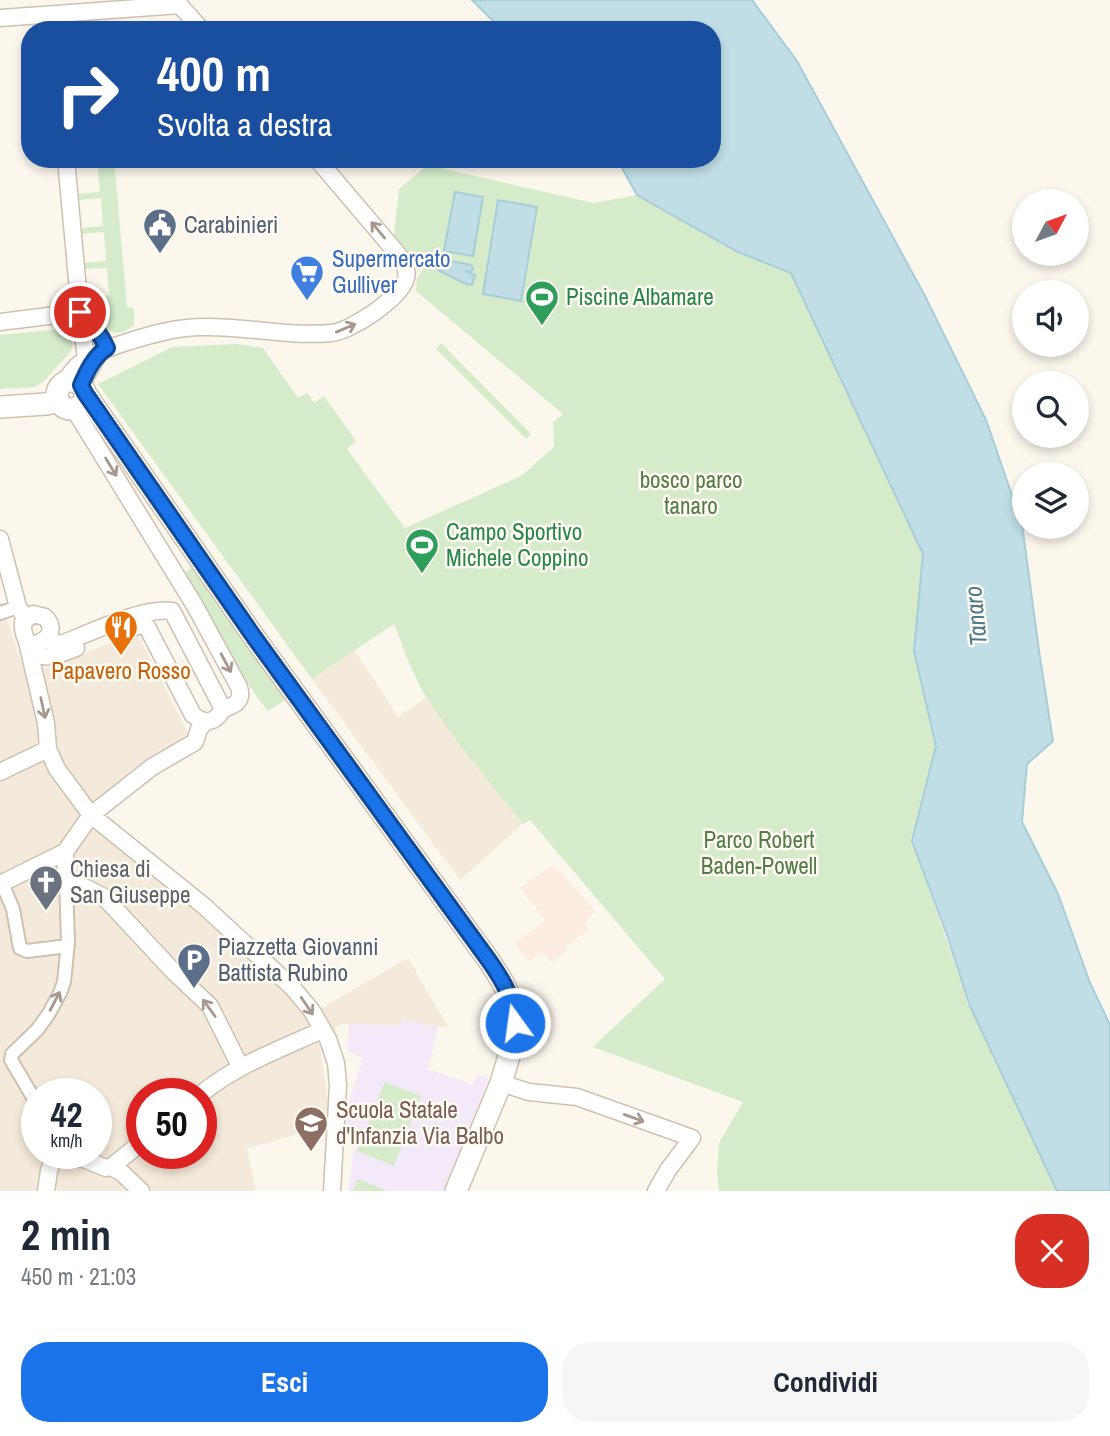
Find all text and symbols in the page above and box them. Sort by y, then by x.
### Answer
text: 400 m [157,40,271,106]
icon: right [42,49,133,140]
text: Svolta a destra [157,103,332,146]
north arrow [1012,189,1088,266]
map controls [1012,189,1089,539]
public building icon: Carabinieri [141,206,179,255]
place label: Carabinieri [184,209,278,240]
one-way arrow [370,222,386,240]
place label: Supermercato Gulliver [332,243,450,300]
supermarket icon: Supermercato Gulliver [288,253,326,302]
sports icon: Piscine Albamare [523,278,561,327]
button: sound [1012,280,1089,357]
place label: Piscine Albamare [566,281,714,312]
pin [50,282,110,342]
icon: arrive [61,293,99,331]
one-way arrow [335,321,357,334]
button: search [1012,371,1089,448]
one-way arrow [104,456,118,476]
button: layers [1012,462,1089,539]
park label: bosco parco tanaro [640,464,742,521]
place label: Campo Sportivo Michele Coppino [446,516,589,573]
sports icon: Campo Sportivo Michele Coppino [403,526,441,575]
water label: Tanaro [956,585,994,647]
restaurant icon: Papavero Rosso [102,608,140,657]
one-way arrow [220,652,233,673]
place label: Papavero Rosso [51,655,191,686]
one-way arrow [36,696,50,719]
park label: Parco Robert Baden-Powell [701,824,817,881]
place label: Chiesa di San Giuseppe [70,853,191,910]
church icon: Chiesa di San Giuseppe [27,863,65,912]
place label: Piazzetta Giovanni Battista Rubino [218,931,378,988]
parking icon: Piazzetta Giovanni Battista Rubino [175,941,213,990]
position arrow [478,986,552,1060]
one-way arrow [49,992,63,1012]
one-way arrow [300,996,314,1015]
one-way arrow [202,999,216,1018]
speed limit sign: 50 [126,1078,217,1169]
text: 42 [51,1091,82,1138]
place label: Scuola Statale d'Infanzia Via Balbo [336,1094,504,1151]
school or university icon: Scuola Statale d'Infanzia Via Balbo [292,1104,330,1153]
one-way arrow [623,1112,645,1125]
text: km/h [51,1128,83,1153]
text: 2 min [21,1207,111,1263]
button: close [1015,1214,1089,1288]
text: 450 m · 21:03 [21,1261,136,1292]
button: Esci [21,1342,548,1422]
button: Condividi [562,1342,1089,1422]

